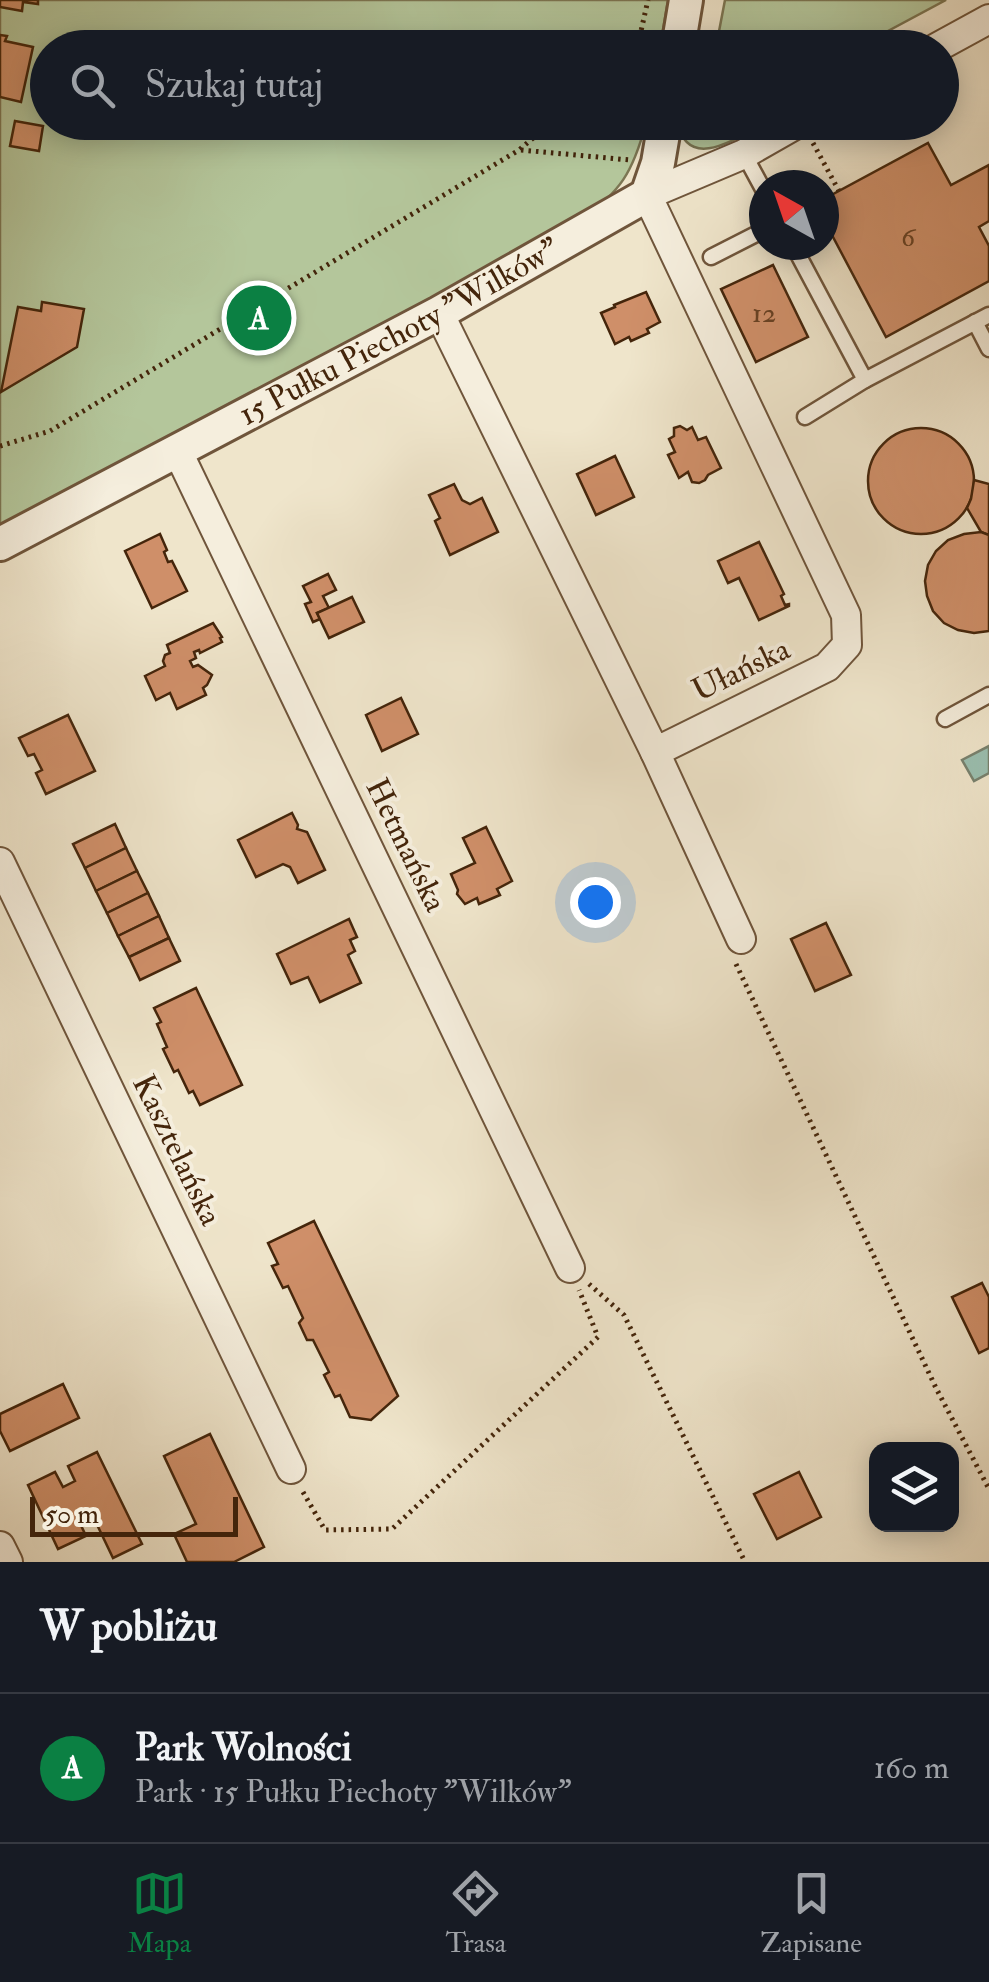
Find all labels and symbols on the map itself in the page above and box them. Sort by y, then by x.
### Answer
north arrow [749,170,839,260]
house number: 6 [901,220,917,255]
street label: 15 Pułku Piechoty "Wilków" [232,229,566,435]
pin: A [226,280,292,356]
house number: 12 [752,296,776,331]
street label: Ułańska [686,629,797,711]
street label: Hetmańska [357,772,456,919]
your location [570,877,621,928]
street label: Kasztelańska [123,1068,231,1233]
scale bar [30,1492,238,1536]

